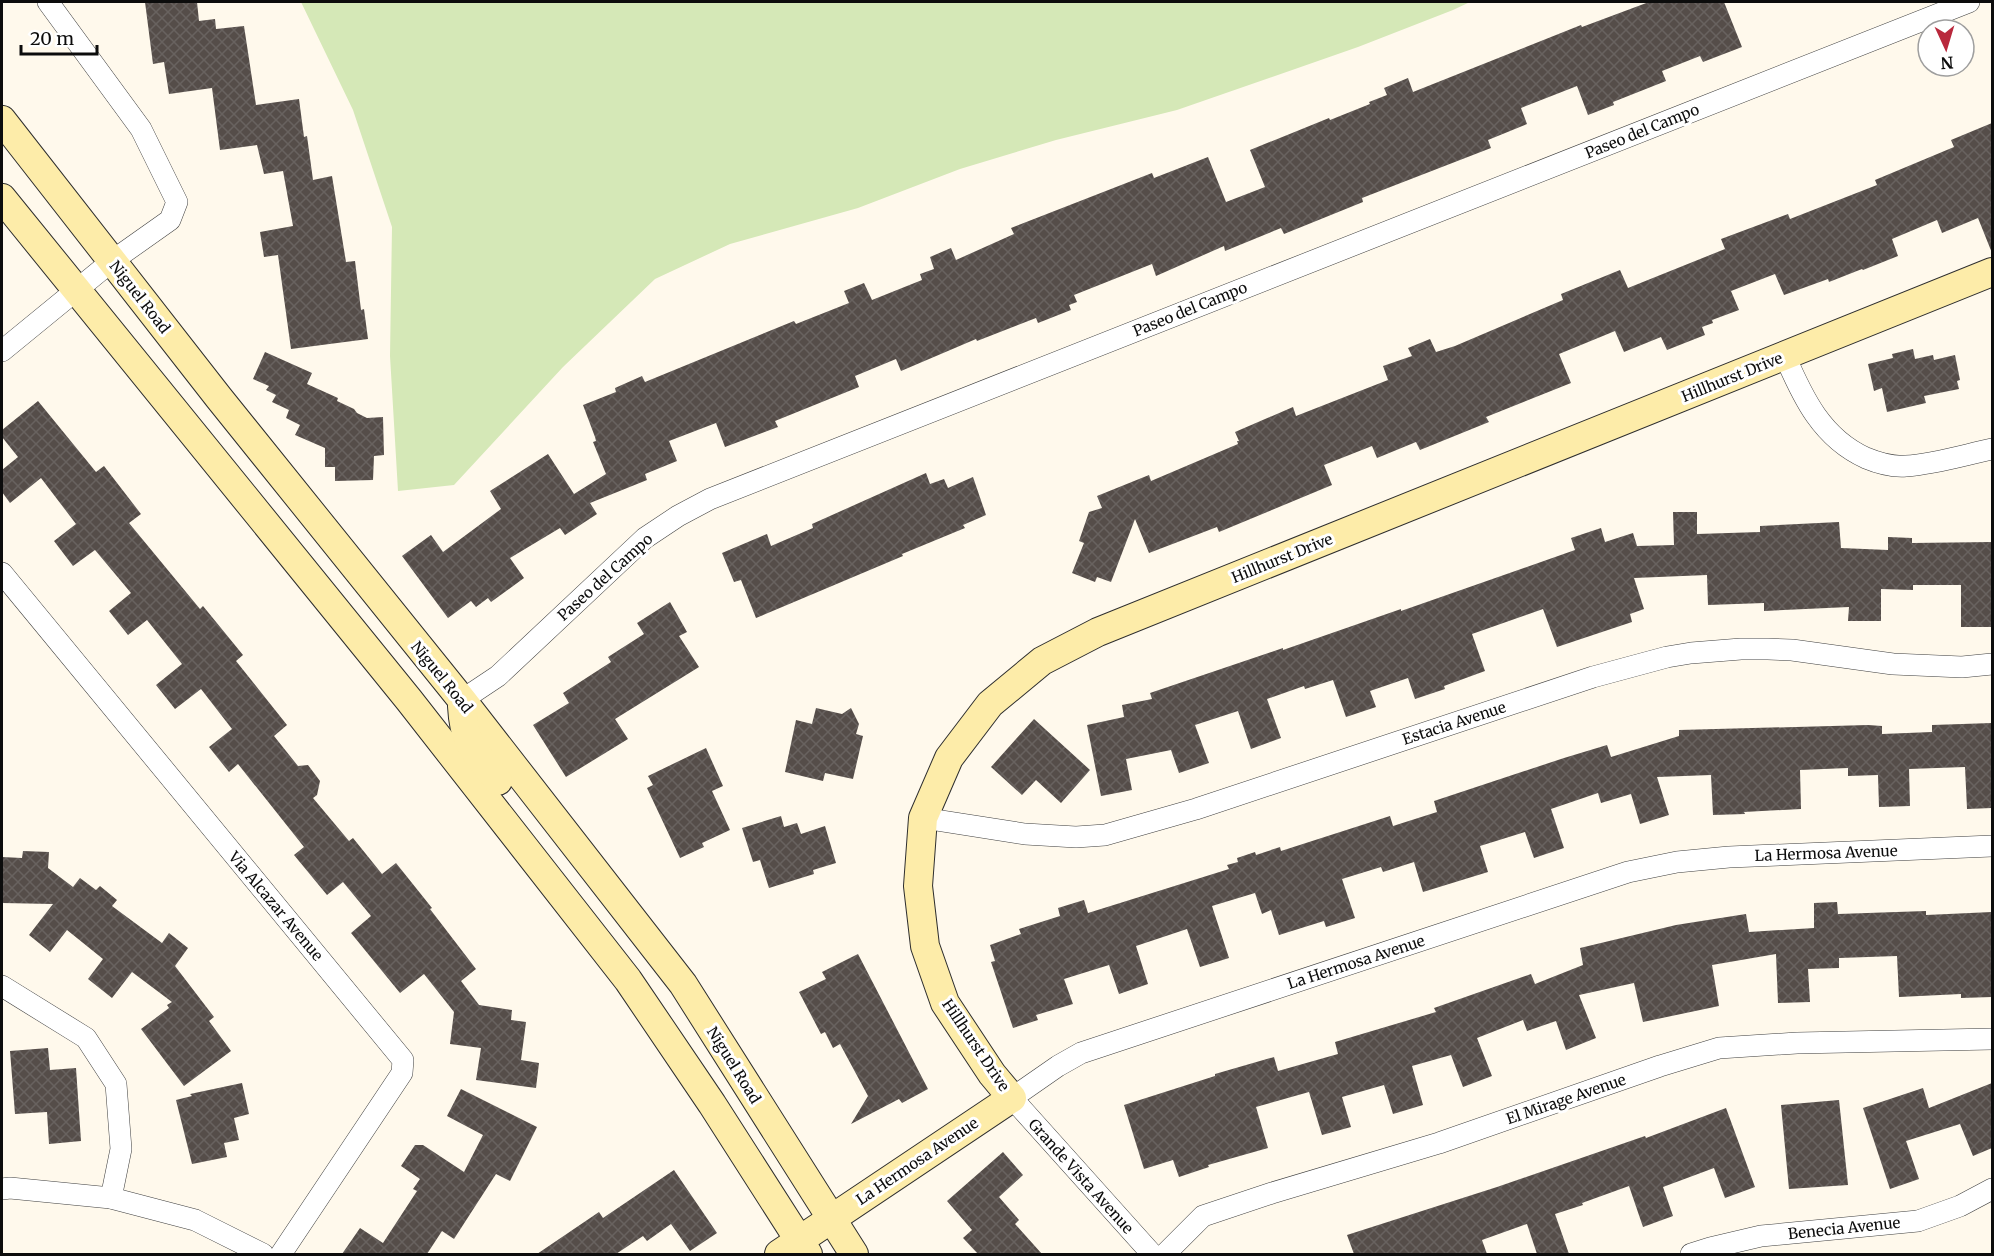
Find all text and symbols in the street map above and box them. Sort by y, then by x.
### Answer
scale bar [21,18,98,56]
north arrow [1916,18,1976,78]
text: 20 m [30,27,74,50]
text: N [1940,53,1954,73]
street label: Paseo del Campo [1582,99,1702,163]
street label: Niguel Road [106,257,174,337]
street label: Paseo del Campo [1130,277,1250,341]
street label: Hillhurst Drive [1679,348,1785,406]
street label: Paseo del Campo [554,529,657,625]
street label: Hillhurst Drive [1229,529,1335,587]
street label: Niguel Road [407,637,477,717]
street label: Estacia Avenue [1400,697,1508,749]
street label: La Hermosa Avenue [1754,841,1898,865]
street label: Via Alcazar Avenue [224,847,327,965]
street label: La Hermosa Avenue [1285,931,1427,993]
street label: Hillhurst Drive [938,995,1014,1095]
street label: Niguel Road [703,1023,765,1107]
street label: El Mirage Avenue [1504,1070,1628,1128]
street label: La Hermosa Avenue [852,1113,982,1209]
street label: Grande Vista Avenue [1024,1115,1138,1237]
street label: Benecia Avenue [1787,1213,1901,1243]

